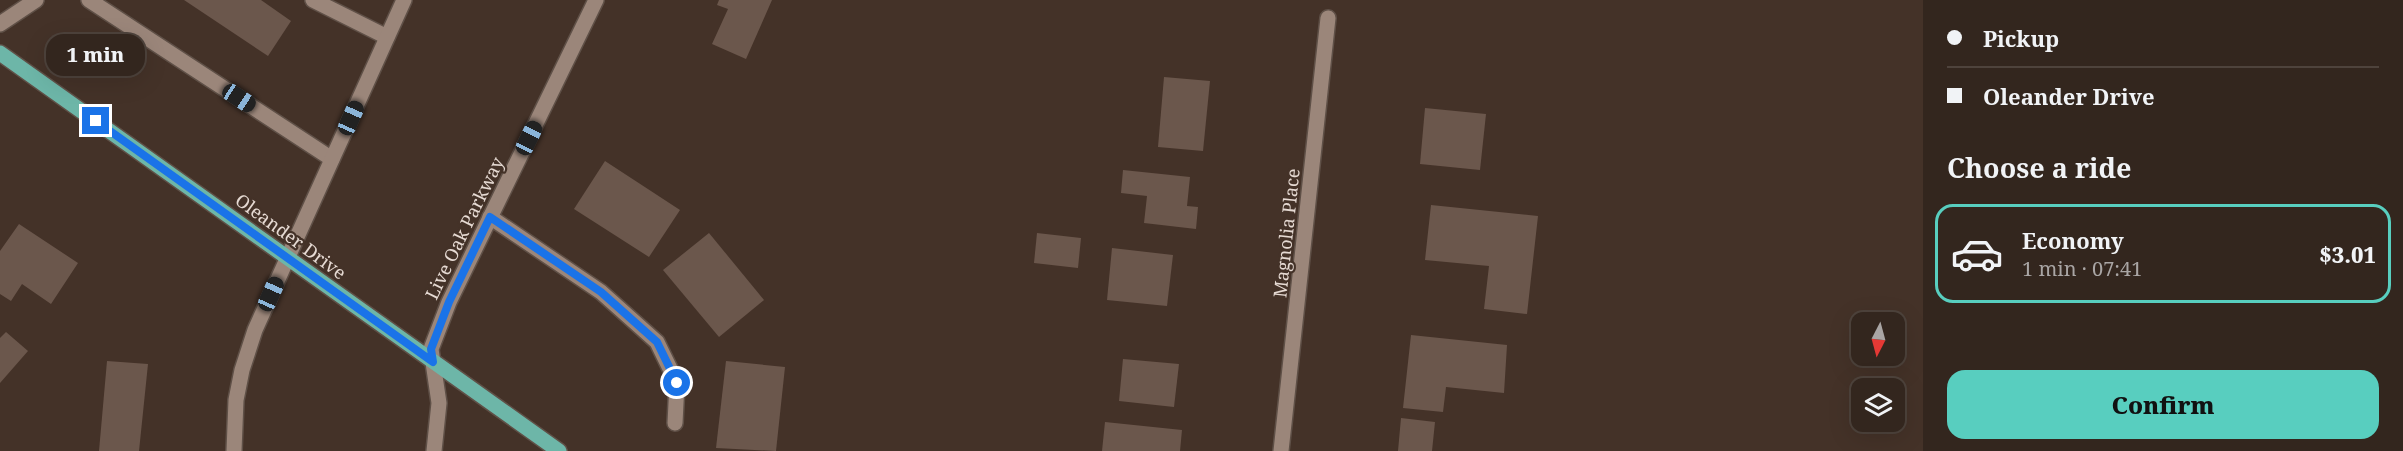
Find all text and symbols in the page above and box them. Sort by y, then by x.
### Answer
text: Pickup [1983,23,2059,53]
callout: 1 min [46,34,146,76]
text: 1 min [67,41,124,68]
car [219,81,259,115]
text: Oleander Drive [1983,81,2155,111]
car [335,98,367,138]
route end [82,107,109,134]
car [513,118,545,158]
text: Choose a ride [1947,149,2132,186]
street label: Live Oak Parkway [419,152,509,303]
street label: Magnolia Place [1267,167,1305,299]
street label: Oleander Drive [231,188,351,284]
text: Economy [2022,225,2124,255]
icon: car [1950,227,2004,281]
text: $3.01 [2319,239,2376,269]
text: 1 min · 07:41 [2022,255,2142,282]
car [255,274,287,314]
north arrow [1851,312,1905,366]
map controls [1851,312,1905,432]
route start [663,369,690,396]
button: Confirm [1947,370,2379,439]
button: layers [1851,378,1905,432]

